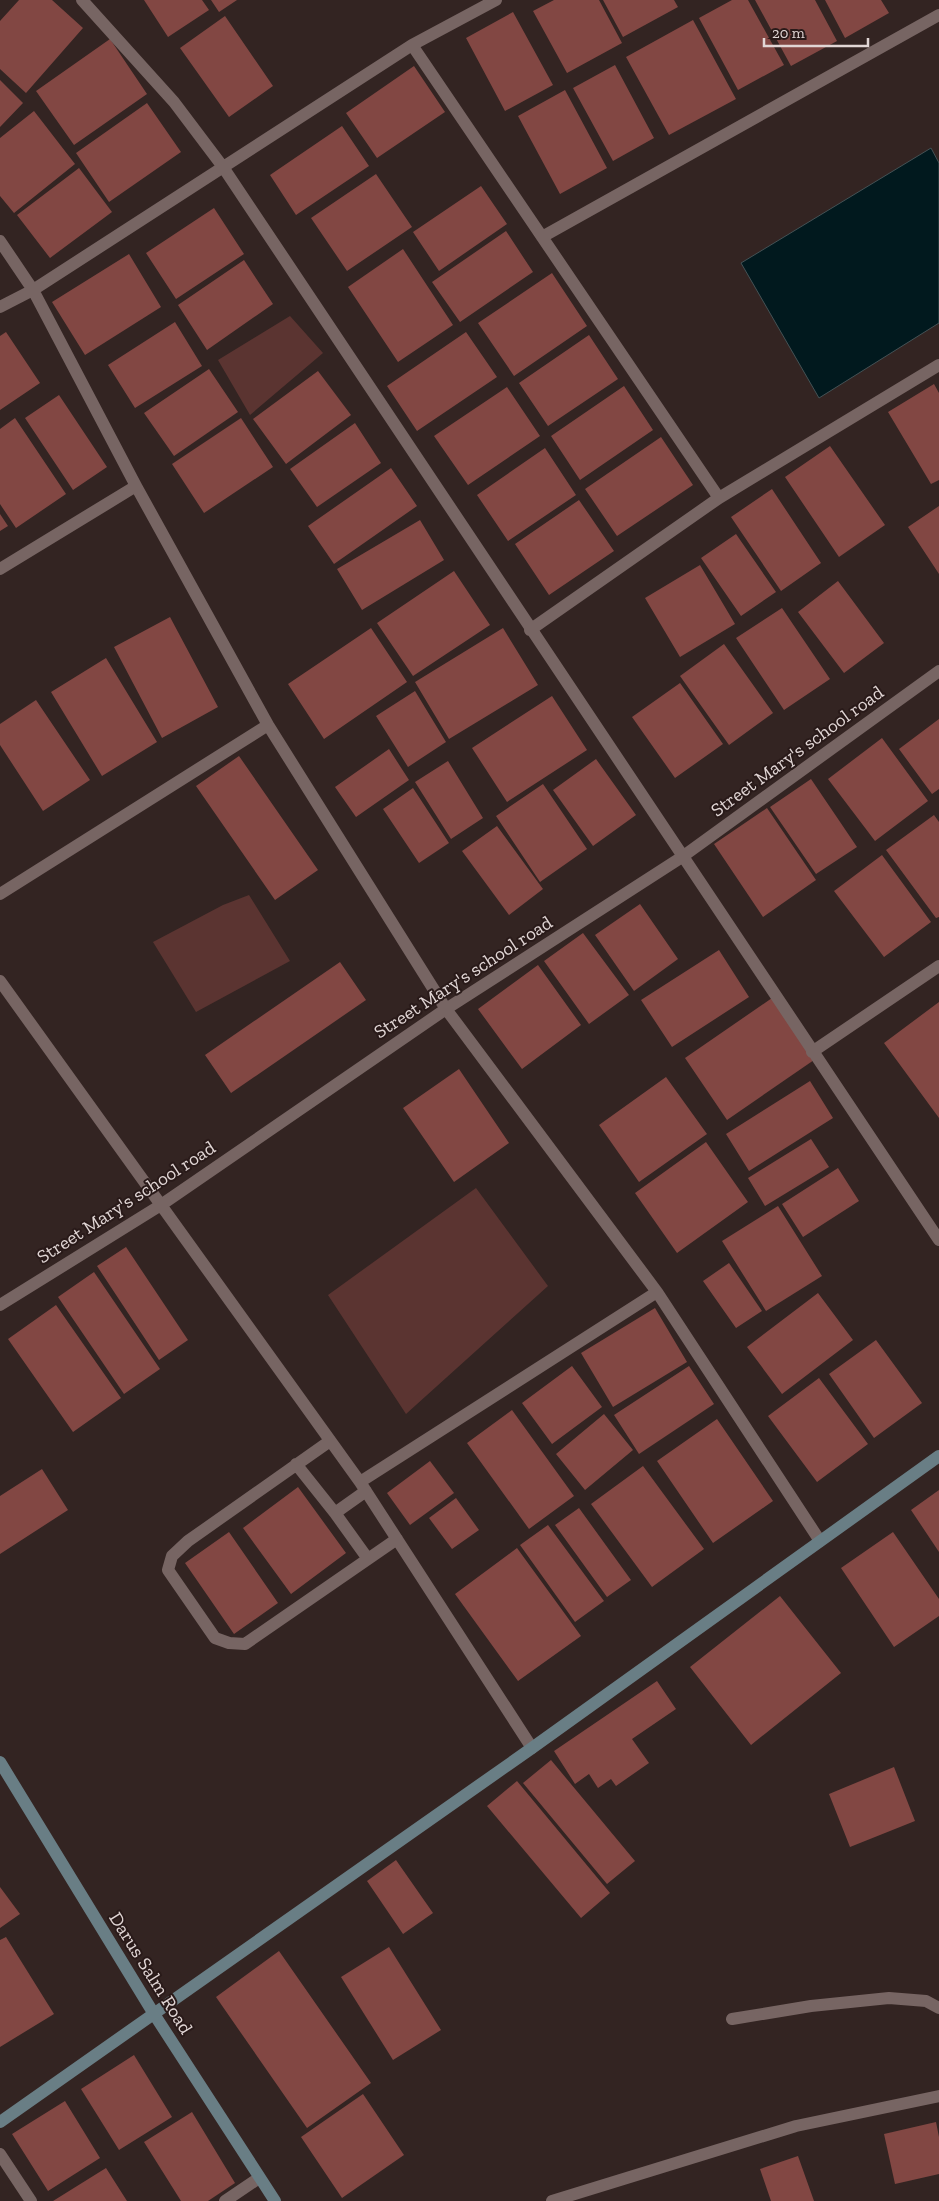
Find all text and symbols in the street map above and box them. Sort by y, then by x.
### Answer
scale bar [764,15,868,47]
text: 20 m [772,24,805,42]
street label: Street Mary's school road [706,680,888,821]
street label: Street Mary's school road [370,910,557,1043]
street label: Street Mary's school road [33,1135,220,1268]
street label: Darus Salm Road [104,1908,198,2039]

